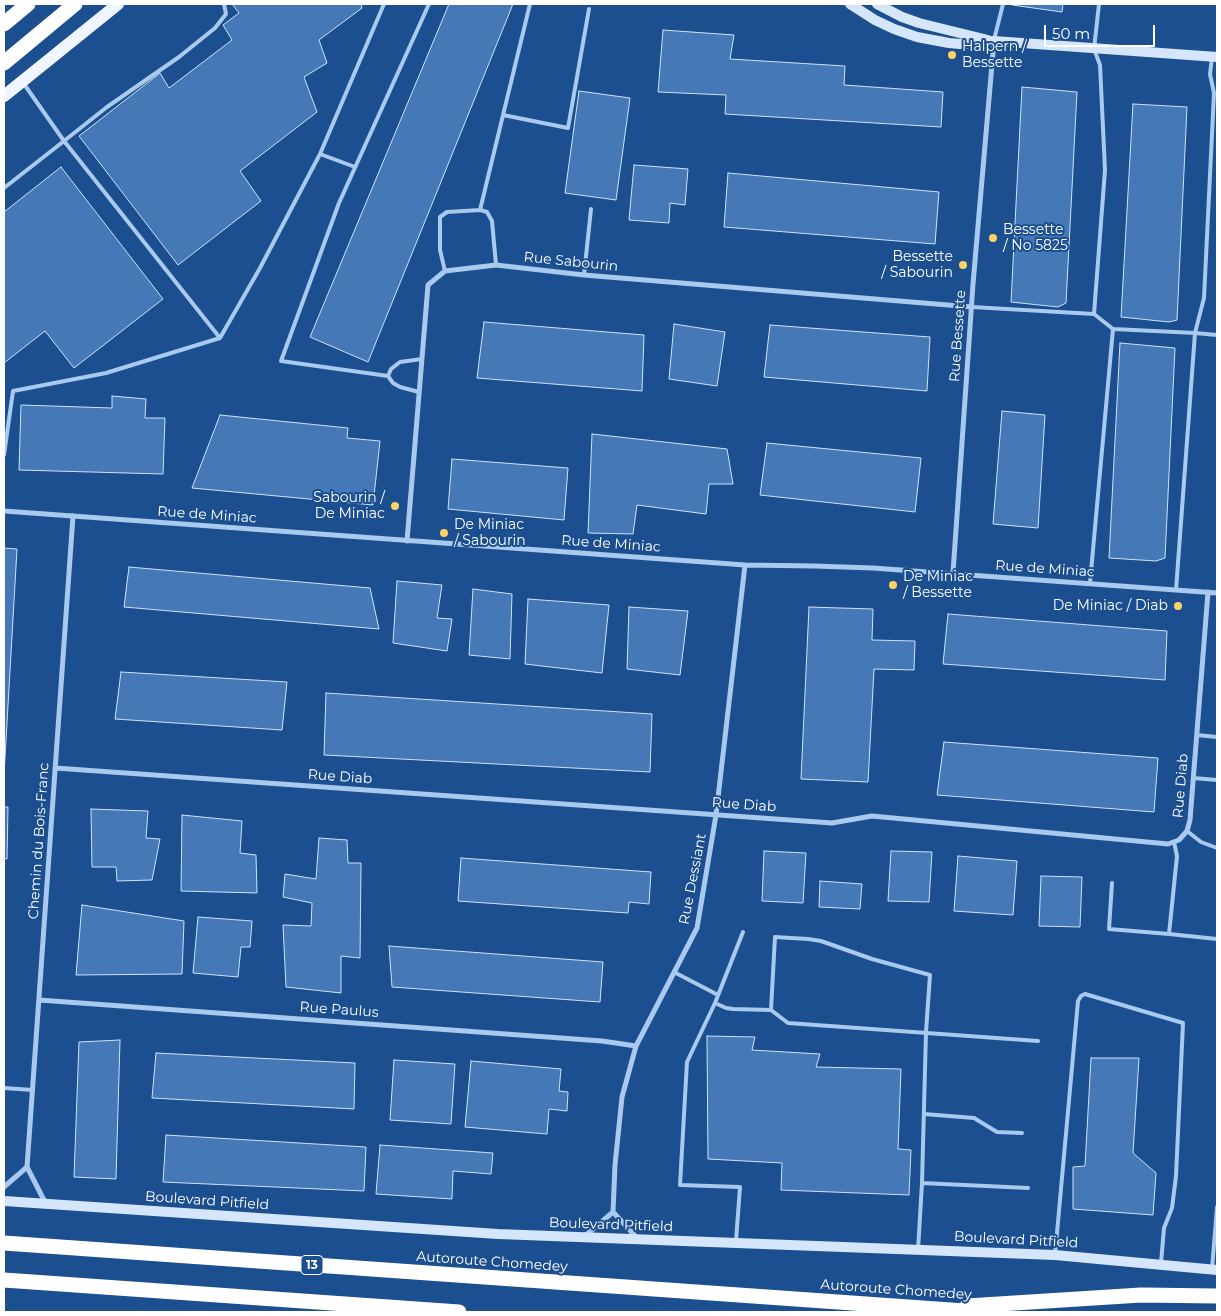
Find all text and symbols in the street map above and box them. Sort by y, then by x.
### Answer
scale bar [1046,15,1157,47]
text: 50 m [1052,24,1090,43]
place label: Halpern / Bessette [962,39,1027,72]
marker: Halpern / Bessette [946,49,958,61]
place label: Bessette / No 5825 [1003,222,1068,254]
marker: Bessette / No 5825 [987,232,999,244]
street label: Rue Sabourin [523,249,619,275]
place label: Bessette / Sabourin [881,249,953,282]
marker: Bessette / Sabourin [957,259,969,271]
street label: Rue Bessette [946,289,970,383]
place label: Sabourin / De Miniac [313,490,385,522]
marker: Sabourin / De Miniac [389,500,401,512]
street label: Rue de Miniac [157,503,257,527]
place label: De Miniac / Sabourin [454,517,526,550]
marker: De Miniac / Sabourin [438,527,450,539]
street label: Rue de Miniac [561,532,661,556]
street label: Rue de Miniac [995,557,1095,581]
place label: De Miniac / Bessette [903,569,973,602]
marker: De Miniac / Bessette [887,579,899,591]
place label: De Miniac / Diab [1053,598,1168,614]
marker: De Miniac / Diab [1172,600,1184,612]
street label: Rue Diab [1170,753,1192,819]
street label: Chemin du Bois-Franc [25,762,53,920]
street label: Rue Diab [307,766,373,788]
street label: Rue Diab [711,794,777,816]
street label: Rue Dessiant [676,832,710,926]
street label: Rue Paulus [299,999,379,1021]
street label: Boulevard Pitfield [144,1188,270,1214]
street label: Boulevard Pitfield [549,1214,673,1236]
street label: Boulevard Pitfield [953,1228,1079,1252]
street label: Autoroute Chomedey [416,1248,568,1276]
road number: 13 [301,1256,323,1274]
street label: Autoroute Chomedey [820,1276,972,1304]

